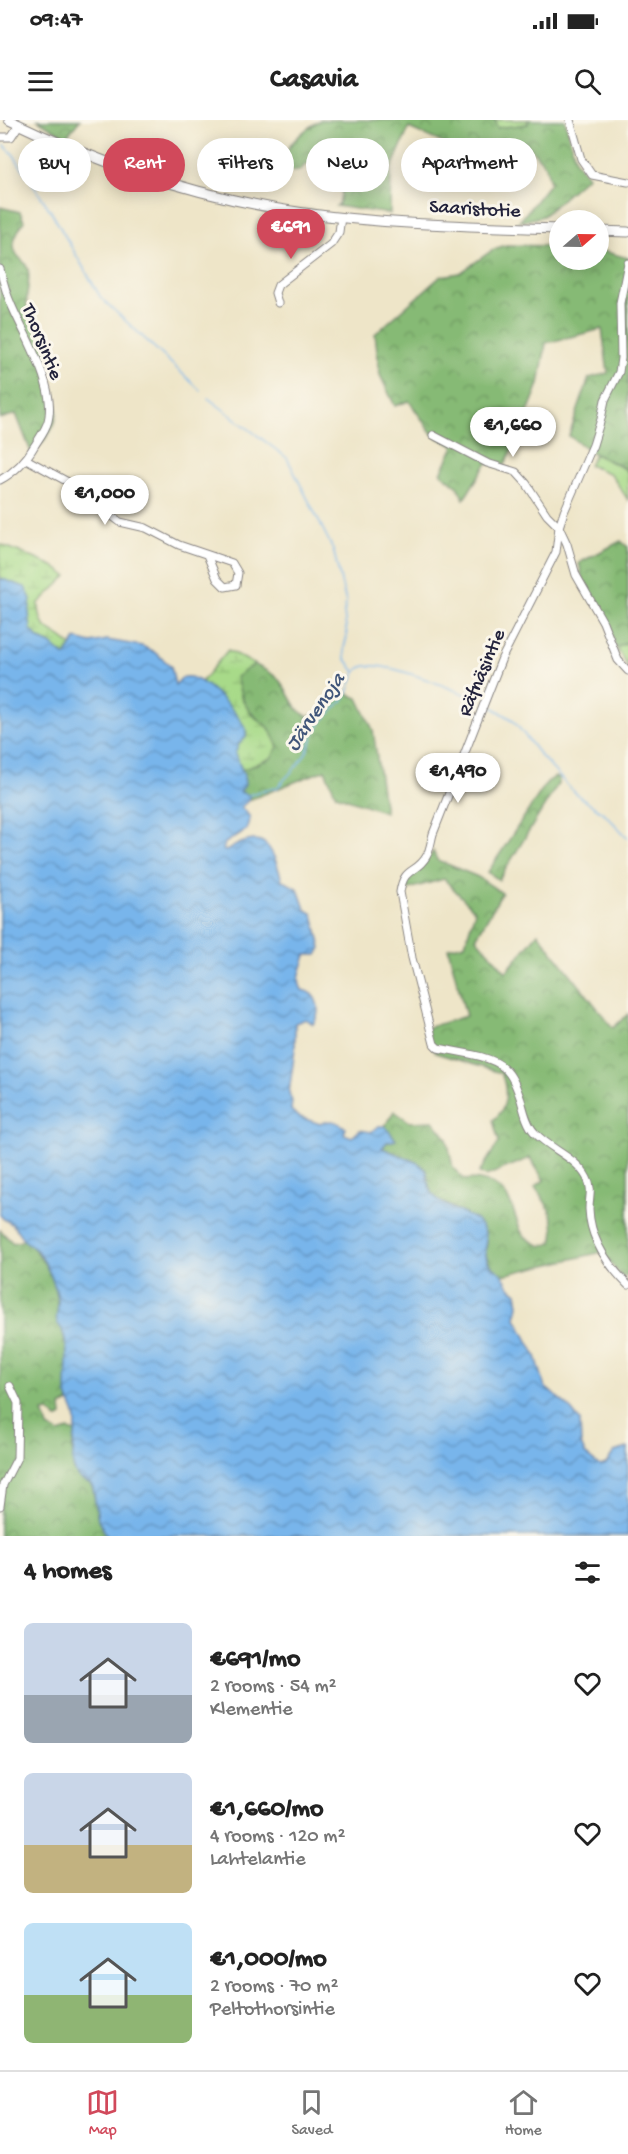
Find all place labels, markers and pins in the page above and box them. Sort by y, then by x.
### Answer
pin: €691 [255,209,327,260]
pin: €1,660 [464,407,562,458]
pin: €1,000 [56,475,154,526]
pin: €1,490 [409,753,507,804]

